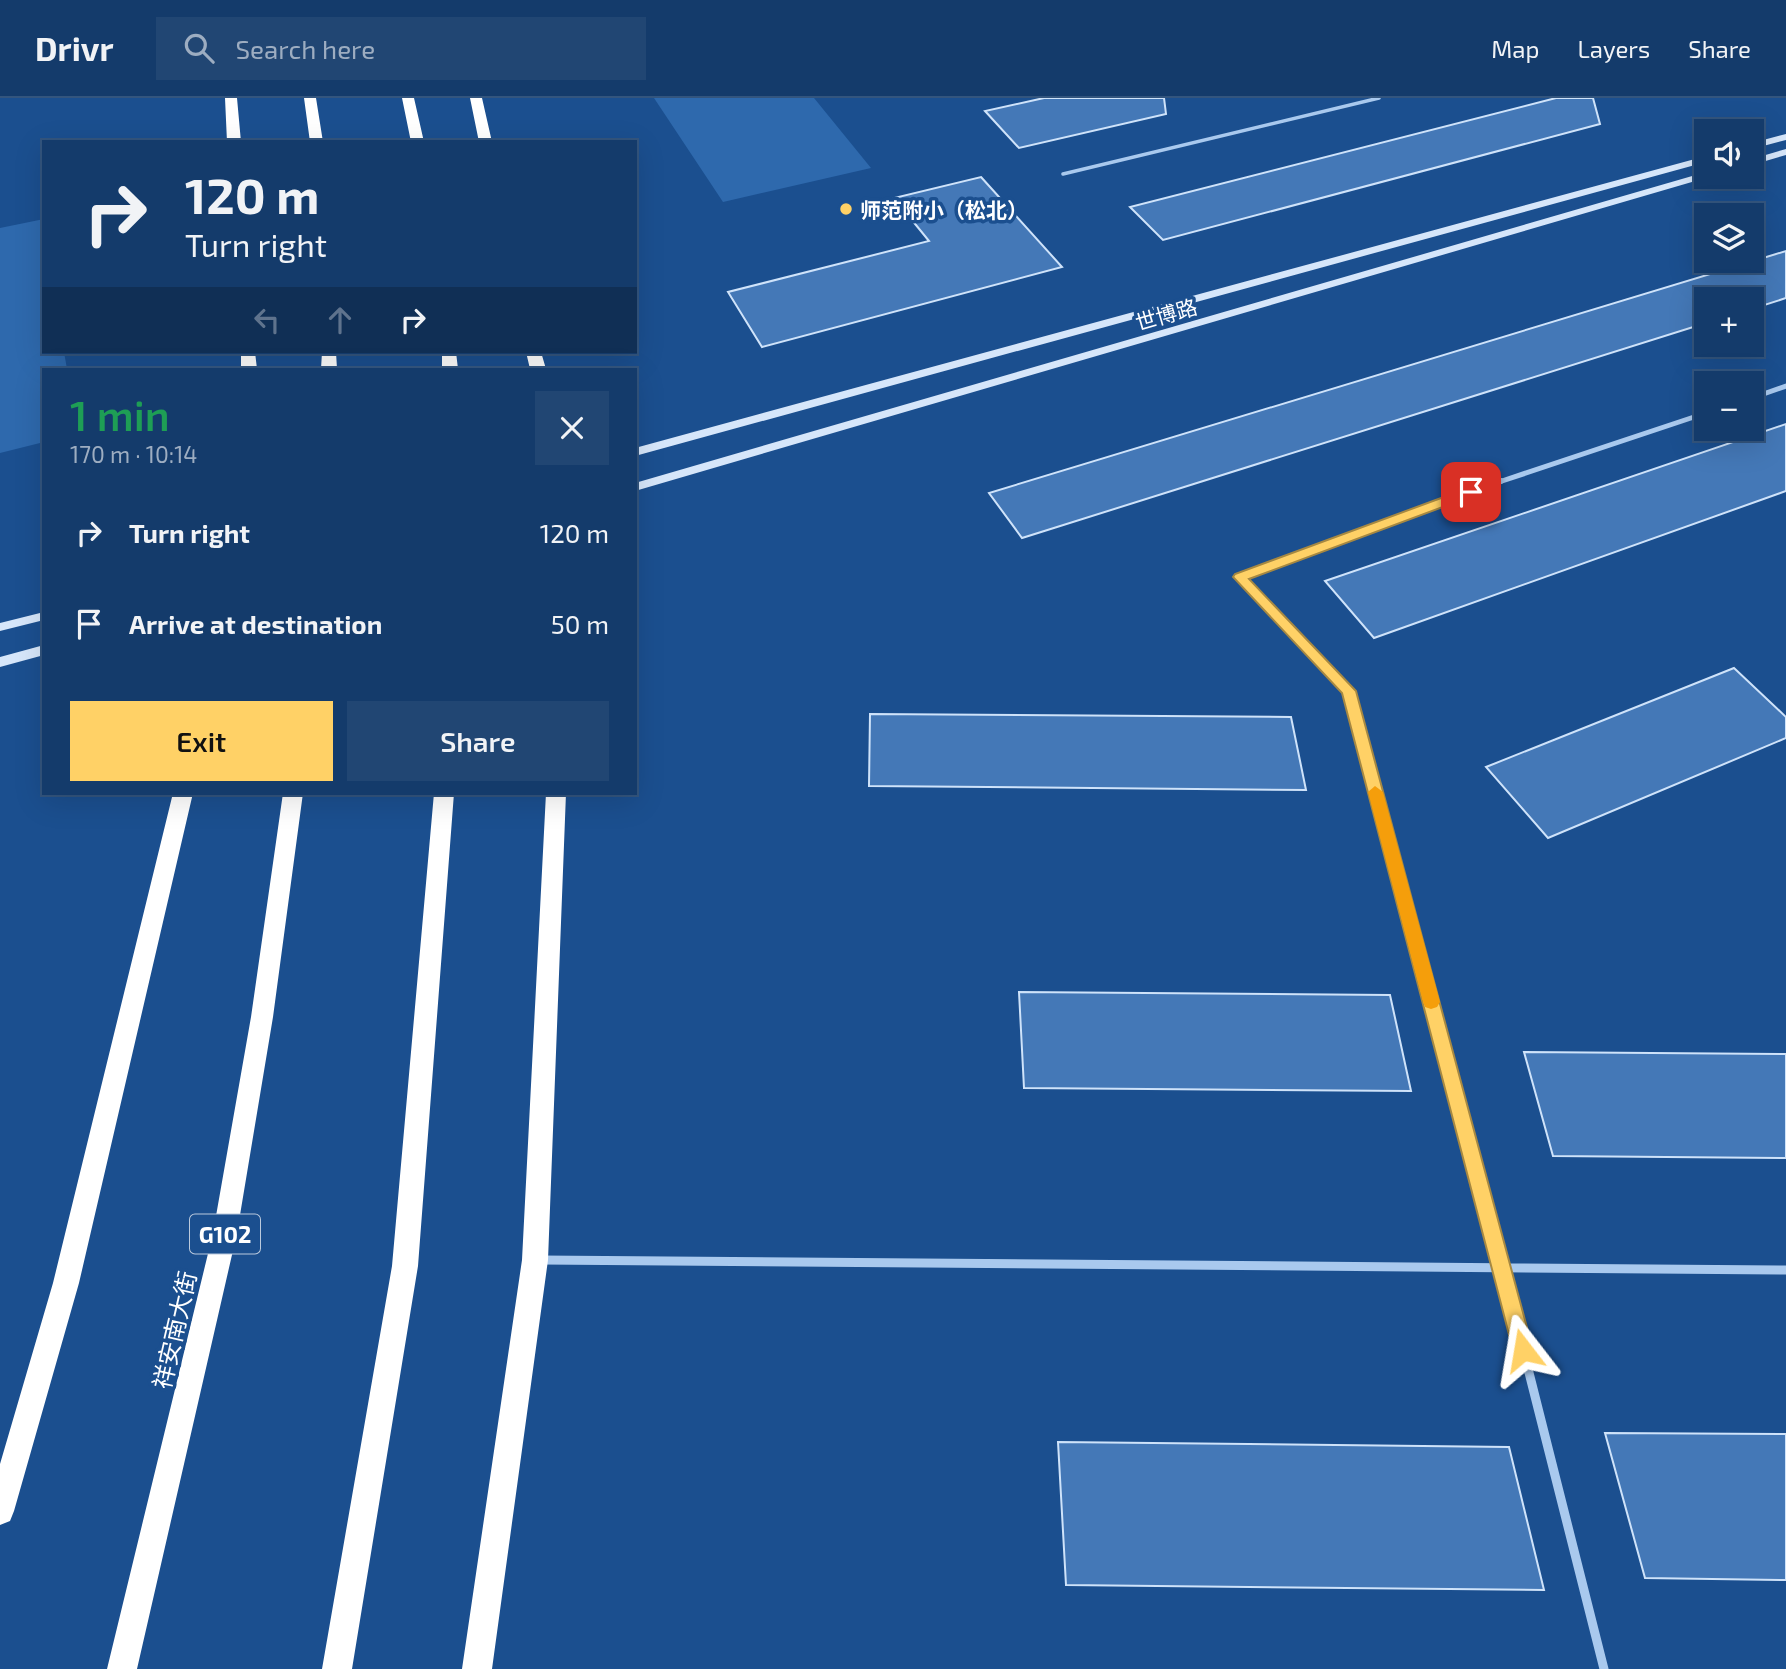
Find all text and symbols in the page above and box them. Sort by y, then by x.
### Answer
search box [156,17,646,80]
text: Drivr [35,28,114,68]
icon: search [180,29,218,67]
text: Search here [236,33,375,64]
text: Map [1491,34,1539,63]
text: Layers [1577,34,1650,63]
text: Share [1688,34,1751,63]
map controls [1694,119,1764,441]
button: sound [1694,119,1764,189]
text: 120 m [185,165,319,224]
icon: right [70,168,161,259]
place label: 师范附小（松北） [860,197,1028,222]
marker: 师范附小（松北） [838,201,854,217]
button: layers [1694,203,1764,273]
text: Turn right [185,225,327,263]
button: + [1694,287,1764,357]
street label: 世博路 [1132,293,1200,335]
icon: left [248,301,286,339]
icon: ahead [321,301,359,339]
icon: right [394,301,432,339]
button: − [1694,371,1764,441]
text: 1 min [70,389,170,439]
button: close [535,391,609,465]
text: 170 m · 10:14 [70,440,198,468]
pin [1441,462,1501,522]
icon: arrive [1452,473,1490,511]
icon: right [70,514,108,552]
text: Turn right [129,517,250,548]
text: 120 m [540,517,609,548]
icon: arrive [70,605,108,643]
text: Arrive at destination [129,608,382,639]
text: 50 m [551,608,609,639]
button: Exit [70,701,333,781]
button: Share [347,701,609,781]
road number: G102 [190,1214,260,1254]
street label: 祥安南大街 [146,1268,202,1392]
position arrow [1486,1313,1560,1387]

